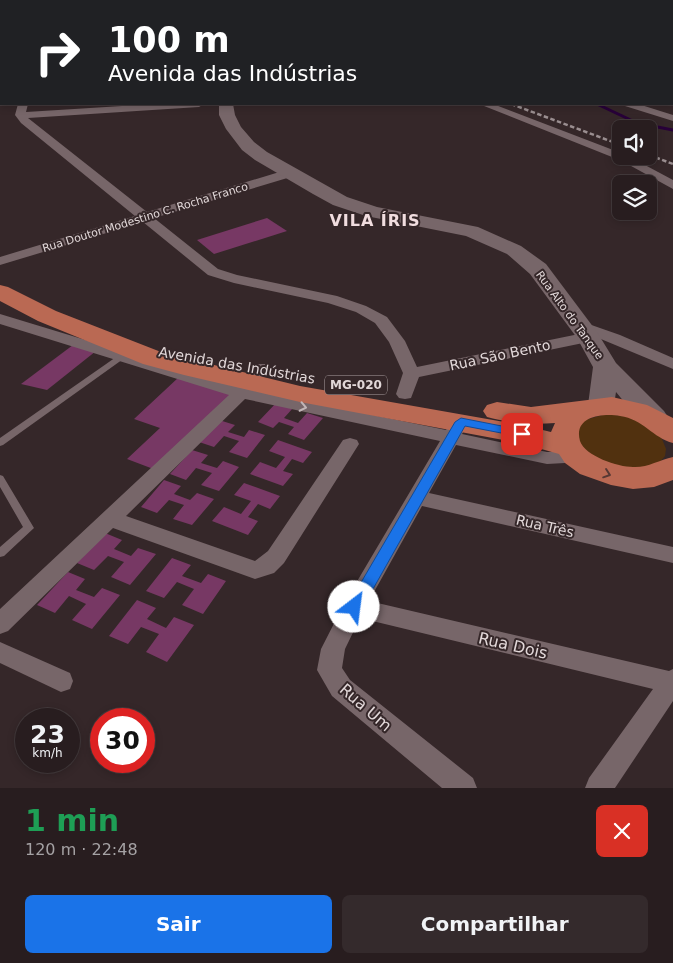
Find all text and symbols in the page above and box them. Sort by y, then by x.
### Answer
icon: right [25,20,90,85]
text: 100 m [108,20,230,60]
text: Avenida das Indústrias [108,61,357,86]
map controls [612,120,657,220]
button: sound [612,120,657,165]
button: layers [612,175,657,220]
street label: Rua Doutor Modestino C. Rocha Franco [41,180,250,255]
district label: VILA ÍRIS [329,211,421,230]
street label: Rua Alto do Tanque [533,269,606,362]
street label: Rua São Bento [448,337,552,373]
street label: Avenida das Indústrias [158,343,316,387]
road number: MG-020 [325,376,387,394]
one-way arrow [299,401,308,412]
pin [501,413,543,455]
icon: arrive [508,420,536,448]
one-way arrow [602,468,611,478]
street label: Rua Três [515,512,575,540]
position arrow [327,580,379,632]
street label: Rua Dois [476,628,549,663]
street label: Rua Um [336,680,396,735]
speed limit sign: 30 [90,708,155,773]
text: 23 [30,720,65,749]
text: km/h [32,746,63,760]
text: 1 min [25,803,119,838]
button: close [596,805,648,857]
text: 120 m · 22:48 [25,840,138,859]
button: Sair [25,895,332,953]
button: Compartilhar [342,895,648,953]

